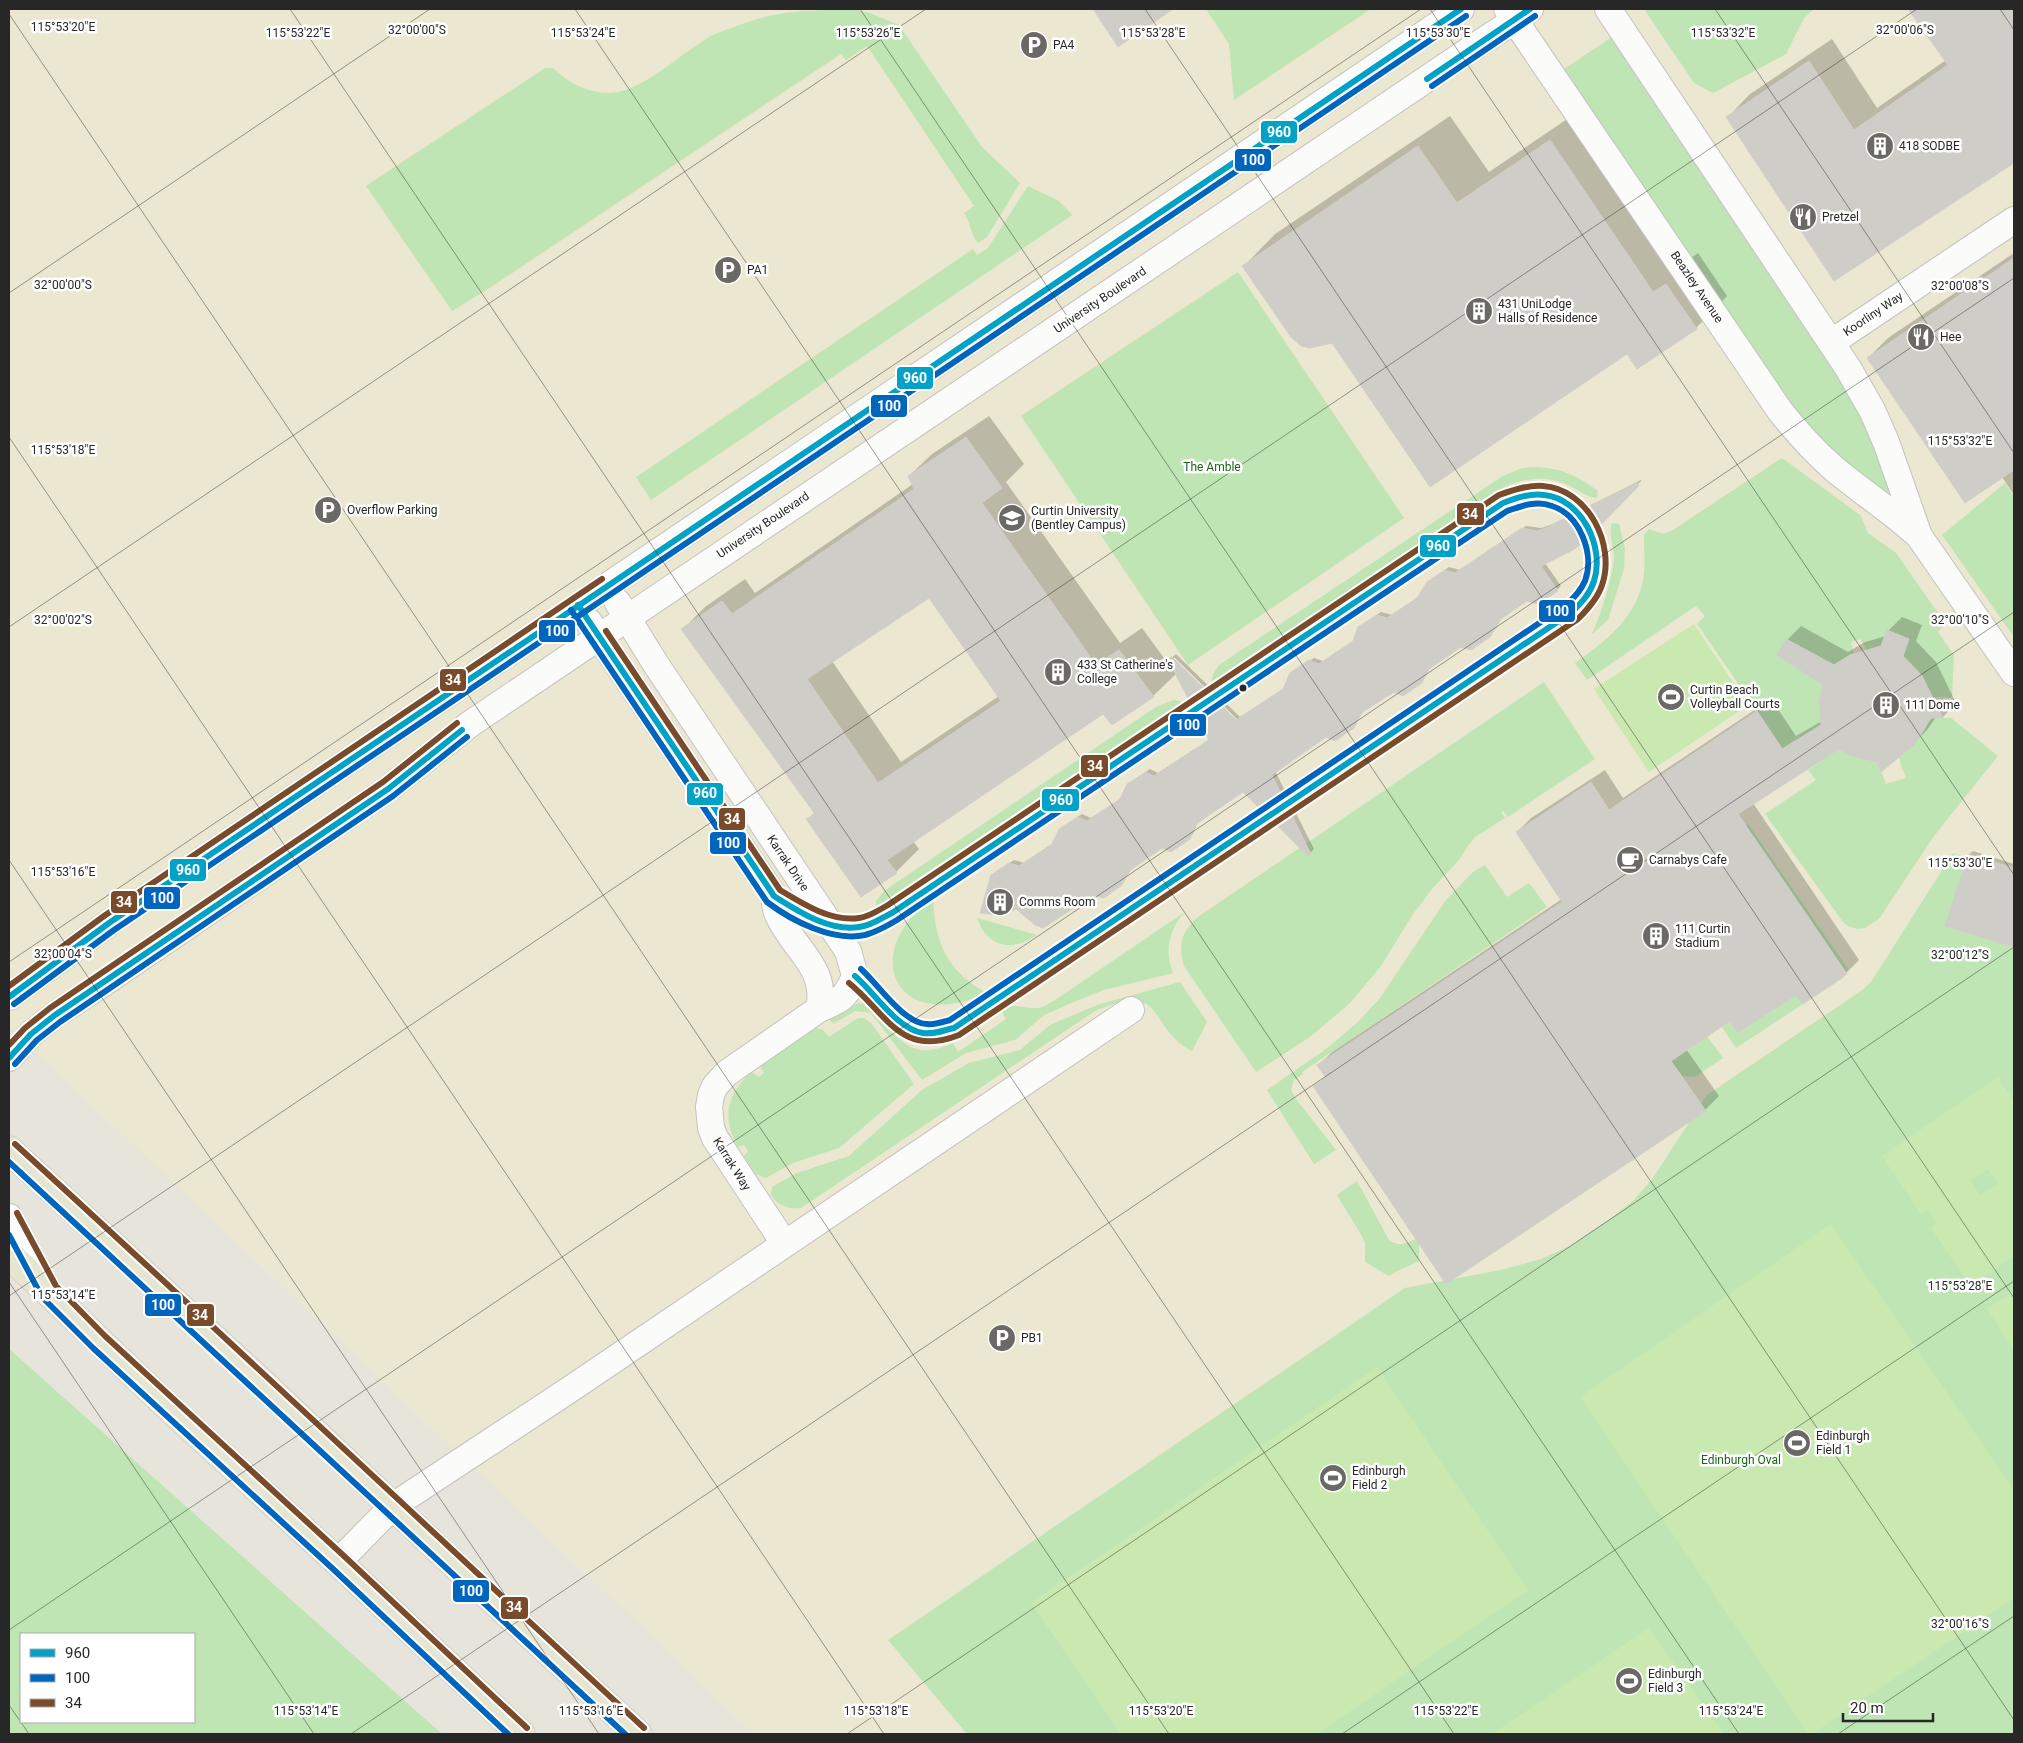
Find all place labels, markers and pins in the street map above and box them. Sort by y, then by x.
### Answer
parking icon: PA4 [1019,30,1049,60]
place label: PA4 [1053,38,1075,52]
building icon: 418 SODBE [1865,131,1895,161]
place label: 418 SODBE [1899,139,1960,153]
restaurant icon: Pretzel [1788,202,1818,232]
place label: Pretzel [1822,210,1859,224]
parking icon: PA1 [713,255,743,285]
place label: PA1 [747,263,768,277]
building icon: 431 UniLodge Halls of Residence [1464,296,1494,326]
place label: 431 UniLodge Halls of Residence [1498,297,1597,325]
restaurant icon: Hee [1906,322,1936,352]
place label: Hee [1940,330,1961,344]
parking icon: Overflow Parking [313,495,343,525]
place label: Overflow Parking [347,503,438,517]
school or university icon: Curtin University (Bentley Campus) [997,503,1027,533]
place label: Curtin University (Bentley Campus) [1031,504,1126,532]
building icon: 433 St Catherine's College [1043,657,1073,687]
place label: 433 St Catherine's College [1077,658,1173,686]
sports icon: Curtin Beach Volleyball Courts [1656,682,1686,712]
unlabelled marker [1238,683,1248,693]
place label: Curtin Beach Volleyball Courts [1690,683,1780,711]
building icon: 111 Dome [1871,690,1901,720]
place label: 111 Dome [1905,698,1960,712]
cafe icon: Carnabys Cafe [1615,845,1645,875]
place label: Carnabys Cafe [1649,853,1727,867]
building icon: Comms Room [985,887,1015,917]
place label: Comms Room [1019,895,1095,909]
building icon: 111 Curtin Stadium [1641,921,1671,951]
place label: 111 Curtin Stadium [1675,922,1730,950]
parking icon: PB1 [987,1323,1017,1353]
place label: PB1 [1021,1331,1043,1345]
sports icon: Edinburgh Field 1 [1782,1428,1812,1458]
place label: Edinburgh Field 1 [1816,1429,1870,1457]
sports icon: Edinburgh Field 2 [1318,1463,1348,1493]
place label: Edinburgh Field 2 [1352,1464,1406,1492]
sports icon: Edinburgh Field 3 [1614,1666,1644,1696]
place label: Edinburgh Field 3 [1648,1667,1702,1695]

